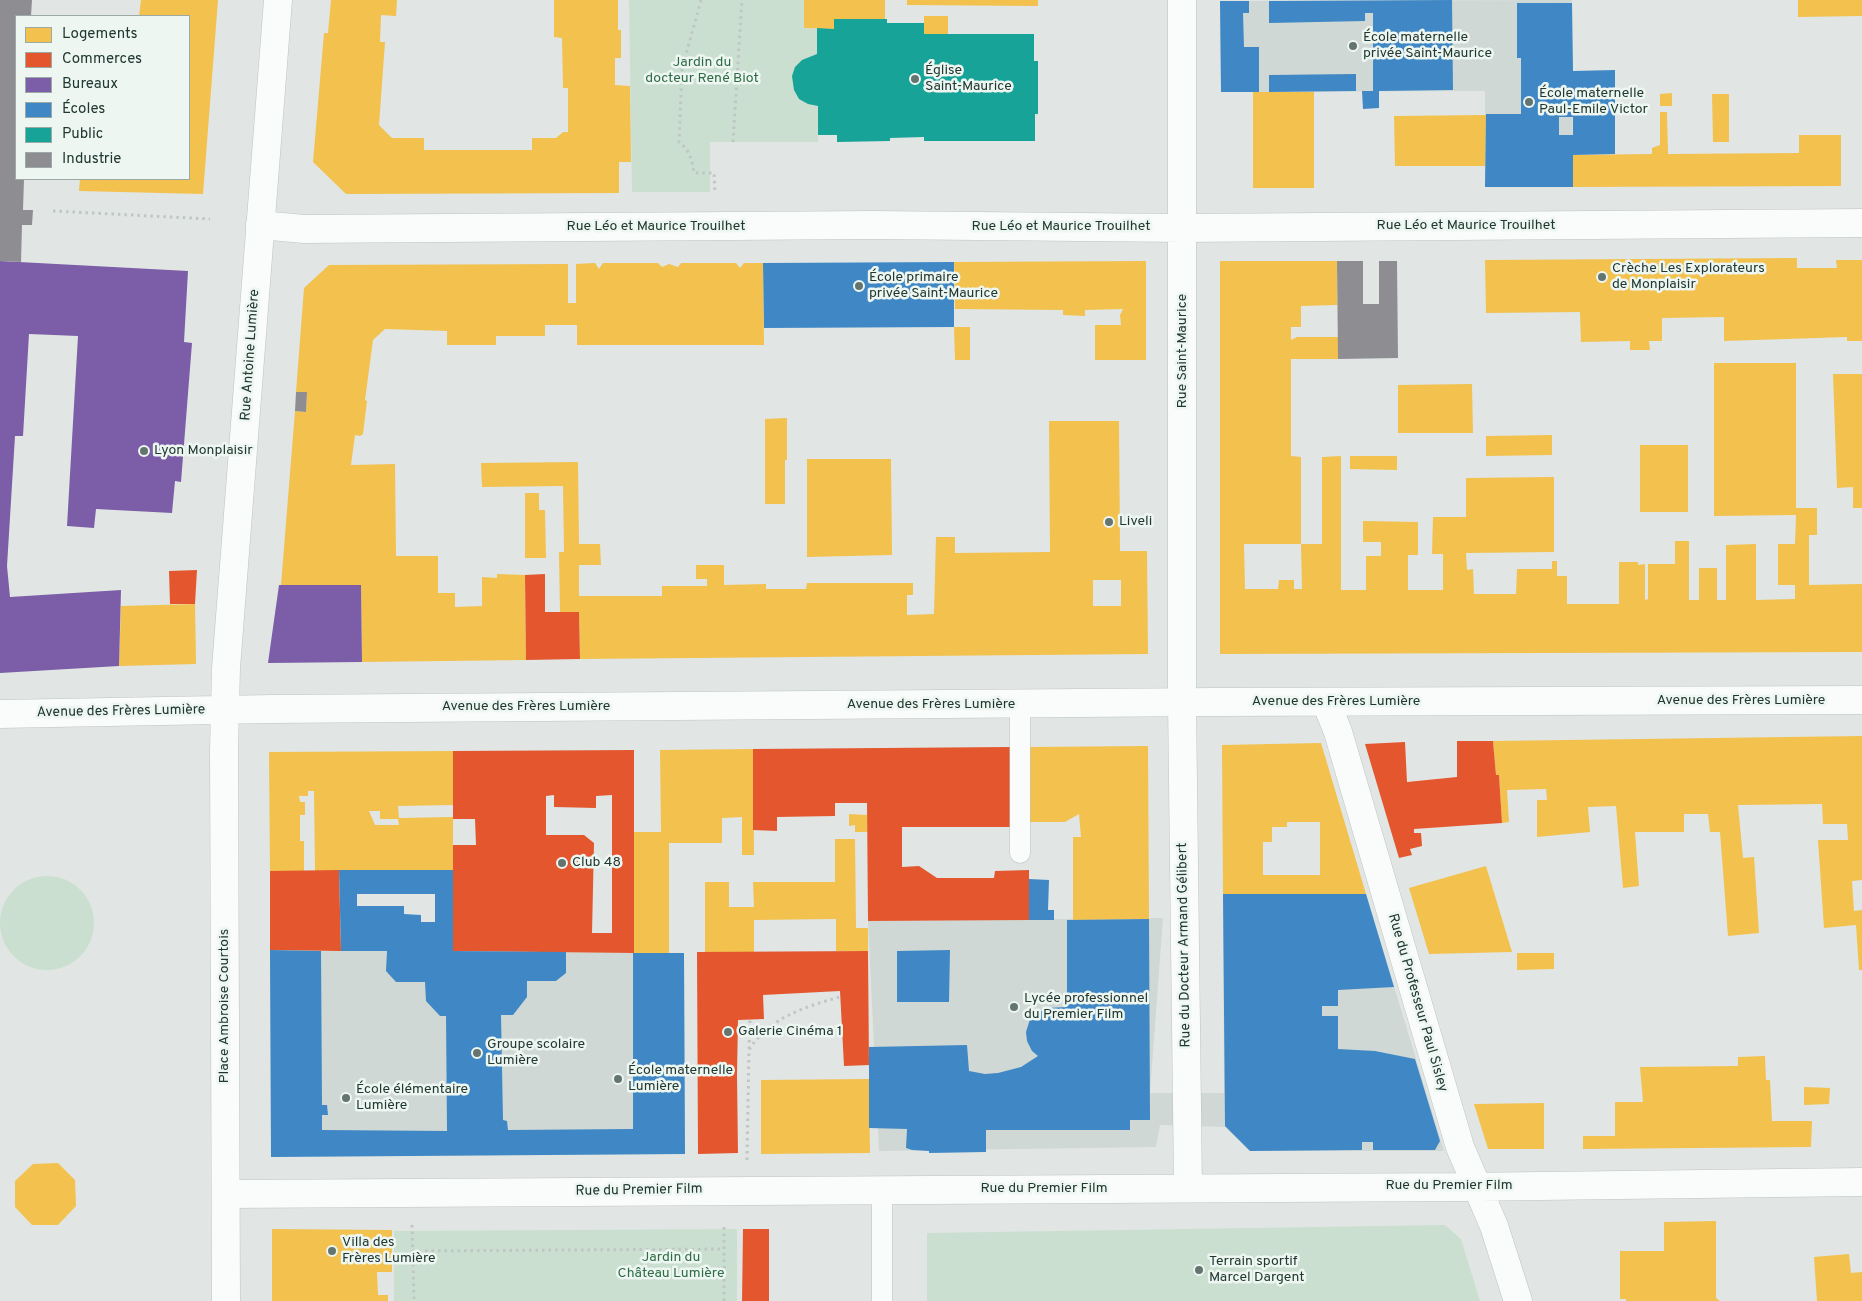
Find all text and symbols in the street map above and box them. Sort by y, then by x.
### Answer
legend [15,15,190,180]
text: Logements [62,25,138,44]
place label: École maternelle privée Saint-Maurice [1363,30,1492,62]
marker: École maternelle privée Saint-Maurice [1347,40,1359,52]
text: Commerces [62,50,142,69]
park label: Jardin du docteur René Biot [645,55,759,88]
place label: Église Saint-Maurice [925,63,1012,95]
marker: Église Saint-Maurice [909,73,921,85]
text: Bureaux [62,75,118,94]
place label: École maternelle Paul-Emile Victor [1539,86,1648,118]
marker: École maternelle Paul-Emile Victor [1523,96,1535,108]
text: Écoles [62,100,105,119]
text: Public [62,125,103,144]
text: Industrie [62,150,121,169]
street label: Rue Léo et Maurice Trouilhet [1377,218,1555,234]
street label: Rue Léo et Maurice Trouilhet [567,219,745,235]
street label: Rue Léo et Maurice Trouilhet [972,219,1150,235]
place label: Crèche Les Explorateurs de Monplaisir [1612,261,1765,294]
place label: École primaire privée Saint-Maurice [869,270,998,302]
marker: Crèche Les Explorateurs de Monplaisir [1596,271,1608,283]
marker: École primaire privée Saint-Maurice [853,280,865,292]
street label: Rue Antoine Lumière [238,289,264,421]
street label: Rue Saint-Maurice [1175,294,1191,408]
place label: Lyon Monplaisir [154,443,253,459]
marker: Lyon Monplaisir [138,445,150,457]
place label: Liveli [1119,514,1152,530]
marker: Liveli [1103,516,1115,528]
street label: Avenue des Frères Lumière [1657,693,1825,709]
street label: Avenue des Frères Lumière [1252,694,1420,710]
street label: Avenue des Frères Lumière [847,697,1015,713]
street label: Avenue des Frères Lumière [442,699,610,715]
street label: Avenue des Frères Lumière [37,702,205,722]
street label: Rue du Docteur Armand Gélibert [1175,842,1195,1048]
place label: Club 48 [572,855,621,871]
marker: Club 48 [556,857,568,869]
street label: Rue du Professeur Paul Sisley [1383,912,1451,1094]
street label: Place Ambroise Courtois [217,929,233,1083]
place label: Lycée professionnel du Premier Film [1024,991,1148,1024]
marker: Lycée professionnel du Premier Film [1008,1001,1020,1013]
place label: Galerie Cinéma 1 [738,1024,842,1040]
marker: Galerie Cinéma 1 [722,1026,734,1038]
place label: Groupe scolaire Lumière [487,1037,585,1070]
marker: Groupe scolaire Lumière [471,1047,483,1059]
place label: École maternelle Lumière [628,1063,733,1096]
marker: École maternelle Lumière [612,1073,624,1085]
place label: École élémentaire Lumière [356,1082,468,1114]
marker: École élémentaire Lumière [340,1092,352,1104]
street label: Rue du Premier Film [1385,1178,1513,1194]
street label: Rue du Premier Film [575,1181,703,1201]
street label: Rue du Premier Film [980,1181,1108,1197]
place label: Villa des Frères Lumière [342,1235,436,1268]
marker: Villa des Frères Lumière [326,1245,338,1257]
park label: Jardin du Château Lumière [618,1250,724,1282]
place label: Terrain sportif Marcel Dargent [1209,1254,1304,1286]
marker: Terrain sportif Marcel Dargent [1193,1264,1205,1276]

